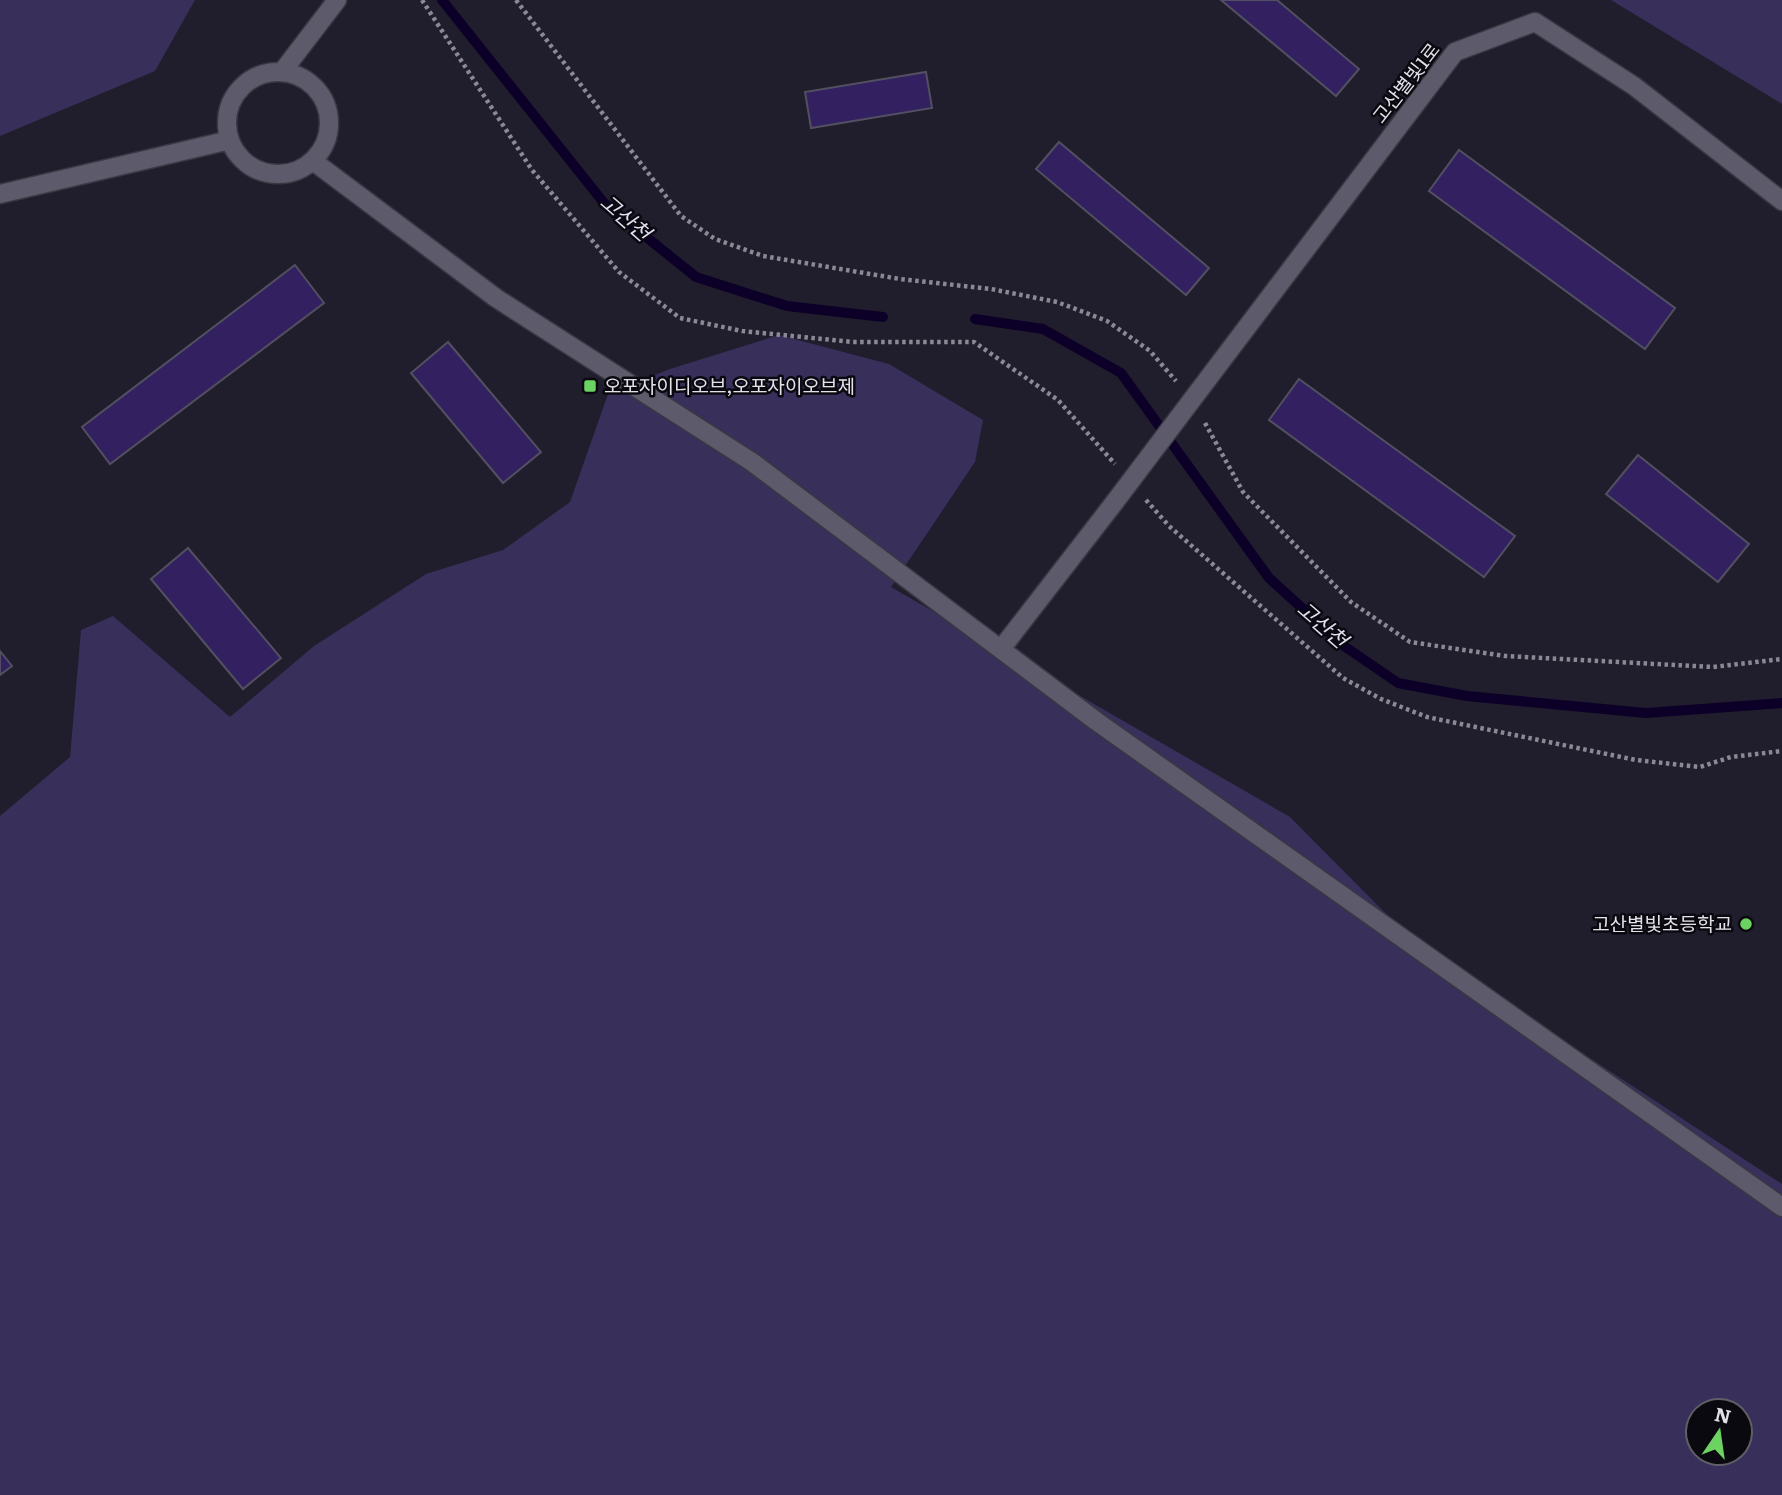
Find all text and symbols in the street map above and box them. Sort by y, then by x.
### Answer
street label: 고산별빛1로 [1365,36,1446,128]
water label: 고산천 [595,185,661,249]
place label: 오포자이디오브,오포자이오브제 [604,371,855,399]
marker: 오포자이디오브,오포자이오브제 [582,378,598,394]
water label: 고산천 [1292,592,1358,656]
place label: 고산별빛초등학교 [1592,909,1732,937]
marker: 고산별빛초등학교 [1738,916,1754,932]
north arrow [1684,1397,1754,1467]
text: N [1712,1399,1734,1430]

